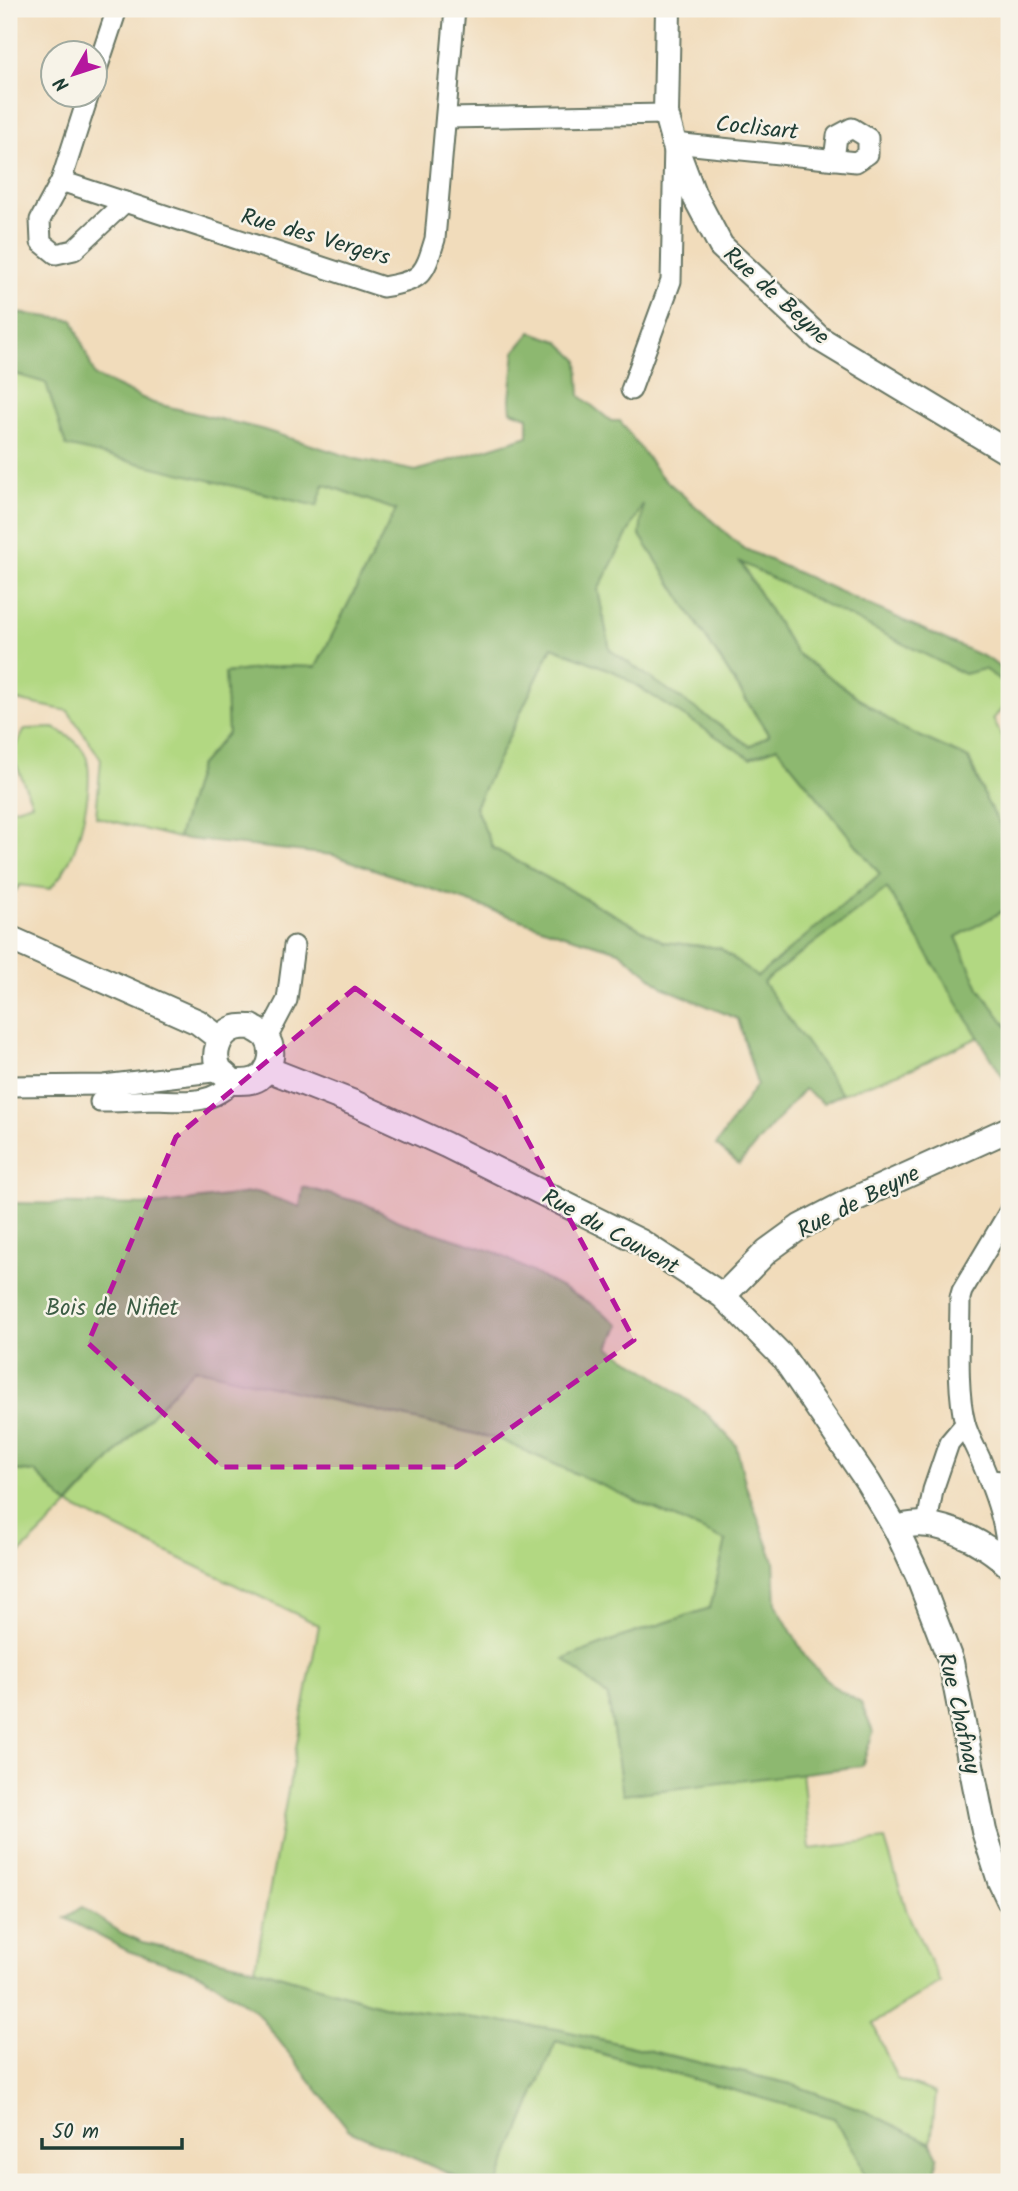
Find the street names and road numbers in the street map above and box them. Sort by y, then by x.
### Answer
street label: Coclisart [714,107,801,151]
street label: Rue des Vergers [237,199,395,276]
street label: Rue de Beyne [714,238,837,355]
street label: Rue de Beyne [791,1156,927,1249]
street label: Rue du Couvent [535,1180,686,1286]
street label: Rue Chafnay [927,1649,990,1778]

